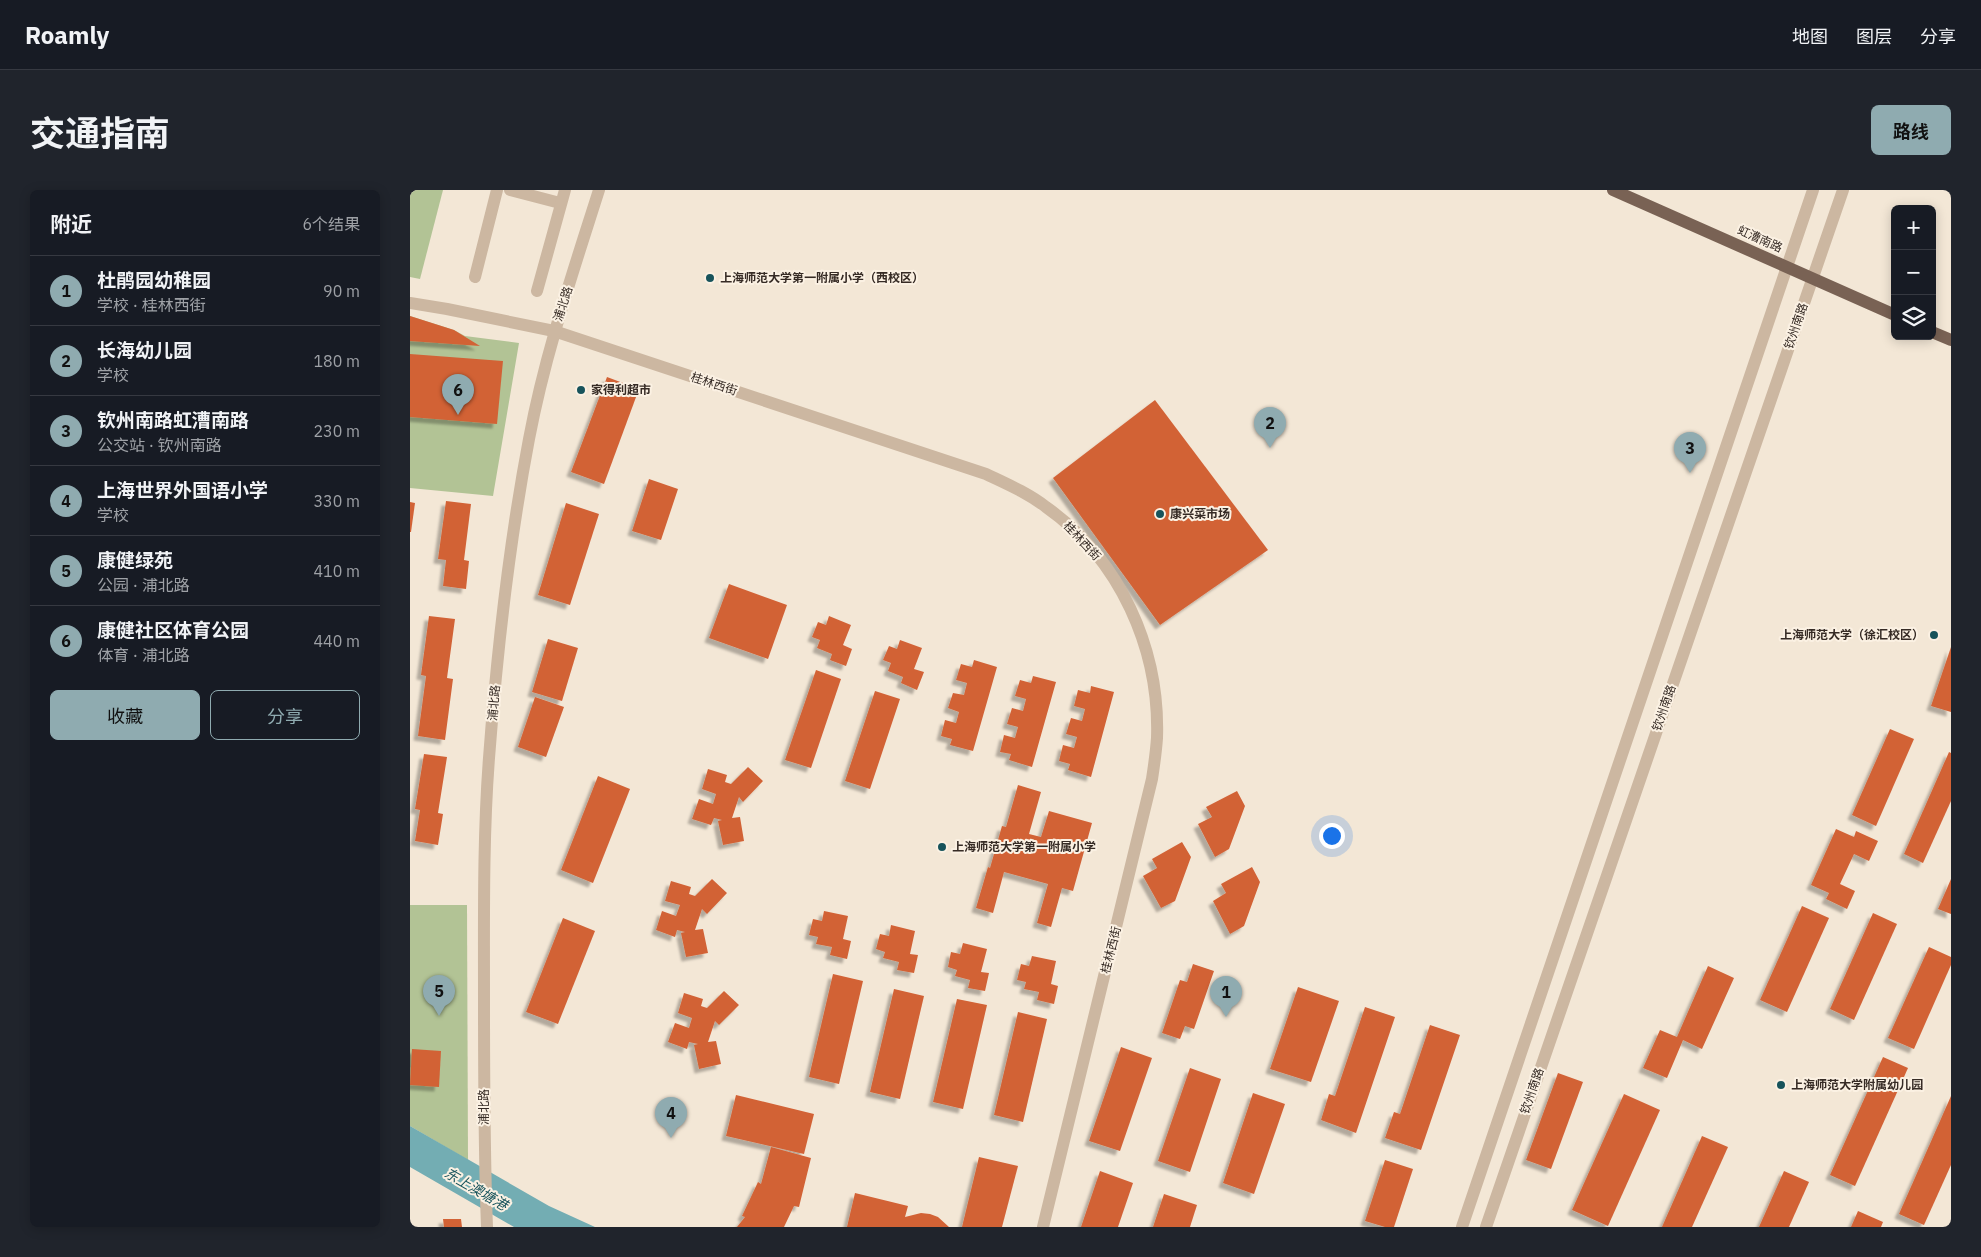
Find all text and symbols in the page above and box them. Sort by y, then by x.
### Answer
text: Roamly [25,19,109,51]
text: 地图 [1792,25,1828,48]
text: 图层 [1856,25,1892,48]
text: 分享 [1920,25,1956,48]
button: 路线 [1871,105,1951,155]
text: 交通指南 [30,110,170,156]
map controls [1891,205,1936,340]
button: + [1891,205,1936,250]
text: 附近 [50,210,92,238]
text: 6个结果 [302,214,360,234]
street label: 虹漕南路 [1735,222,1785,255]
button: − [1891,250,1936,295]
text: 杜鹃园幼稚园 [97,268,211,292]
place label: 上海师范大学第一附属小学（西校区） [720,270,924,285]
marker: 上海师范大学第一附属小学（西校区） [704,272,716,284]
text: 1 [61,281,71,301]
text: 90 m [323,281,360,301]
street label: 浦北路 [550,284,575,323]
text: 学校 · 桂林西街 [97,295,206,315]
button: layers [1891,295,1936,340]
street label: 钦州南路 [1781,301,1810,351]
text: 长海幼儿园 [97,338,192,362]
text: 2 [61,351,71,371]
text: 180 m [313,351,360,371]
text: 学校 [97,365,129,385]
street label: 桂林西街 [689,369,739,398]
pin: 6 [442,374,474,415]
place label: 家得利超市 [591,382,651,397]
marker: 家得利超市 [575,384,587,396]
pin: 2 [1254,407,1286,448]
text: 钦州南路虹漕南路 [97,408,249,432]
text: 3 [61,421,71,441]
text: 230 m [313,421,360,441]
pin: 3 [1674,432,1706,473]
text: 公交站 · 钦州南路 [97,435,222,455]
text: 上海世界外国语小学 [97,478,268,502]
text: 4 [61,491,71,511]
text: 330 m [313,491,360,511]
text: 学校 [97,505,129,525]
place label: 康兴菜市场 [1170,506,1230,521]
marker: 康兴菜市场 [1154,508,1166,520]
street label: 桂林西街 [1061,518,1104,563]
text: 康健绿苑 [97,548,173,572]
text: 5 [61,561,71,581]
text: 410 m [313,561,360,581]
text: 公园 · 浦北路 [97,575,190,595]
text: 康健社区体育公园 [97,618,249,642]
place label: 上海师范大学（徐汇校区） [1780,627,1924,642]
marker: 上海师范大学（徐汇校区） [1928,629,1940,641]
text: 6 [61,631,71,651]
text: 440 m [313,631,360,651]
text: 体育 · 浦北路 [97,645,190,665]
street label: 钦州南路 [1649,683,1678,733]
street label: 浦北路 [484,684,503,722]
button: 收藏 [50,690,200,740]
button: 分享 [210,690,360,740]
your location [1319,823,1345,849]
place label: 上海师范大学第一附属小学 [952,839,1096,854]
marker: 上海师范大学第一附属小学 [936,841,948,853]
street label: 桂林西街 [1097,925,1124,975]
pin: 5 [423,975,455,1016]
pin: 1 [1210,976,1242,1017]
street label: 钦州南路 [1517,1066,1546,1116]
place label: 上海师范大学附属幼儿园 [1791,1077,1923,1092]
marker: 上海师范大学附属幼儿园 [1775,1079,1787,1091]
street label: 浦北路 [476,1089,491,1125]
pin: 4 [655,1097,687,1138]
water label: 东上澳塘港 [441,1164,513,1215]

